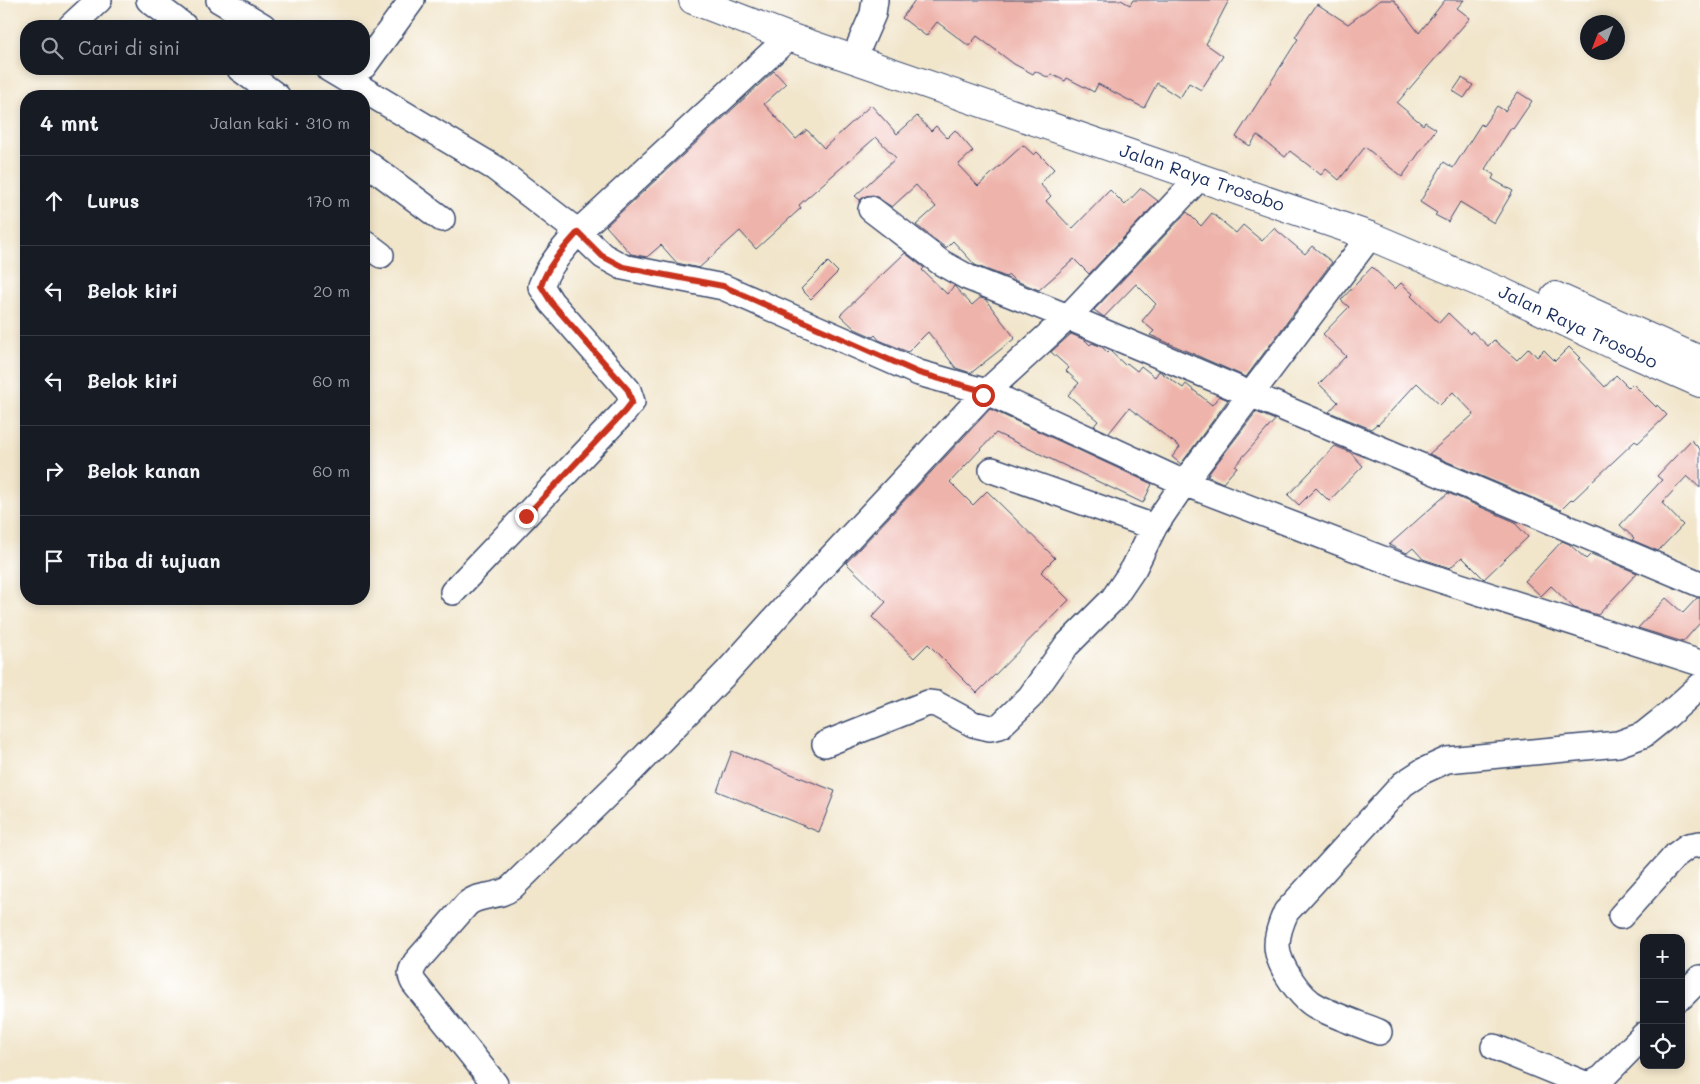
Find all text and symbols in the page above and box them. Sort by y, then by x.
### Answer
north arrow [1580,15,1625,60]
search box [20,20,370,75]
icon: search [38,34,66,62]
text: Cari di sini [78,35,180,60]
text: 4 mnt [40,109,99,136]
text: Jalan kaki · 310 m [210,112,350,133]
street label: Jalan Raya Trosobo [1117,138,1288,217]
icon: ahead [40,187,68,215]
text: Lurus [87,188,139,213]
text: 170 m [306,190,350,211]
icon: left [40,277,68,305]
text: Belok kiri [87,278,178,303]
street label: Jalan Raya Trosobo [1495,279,1662,374]
text: 20 m [313,280,350,301]
icon: left [40,367,68,395]
text: Belok kiri [87,368,178,393]
text: 60 m [313,370,350,391]
route start [972,384,995,407]
icon: right [40,457,68,485]
text: Belok kanan [87,458,200,483]
text: 60 m [313,460,350,481]
route end [515,505,538,528]
icon: arrive [40,547,68,575]
text: Tiba di tujuan [87,548,220,573]
map controls [1640,934,1685,1069]
button: + [1640,934,1685,979]
button: − [1640,979,1685,1024]
button: locate [1640,1024,1685,1069]

